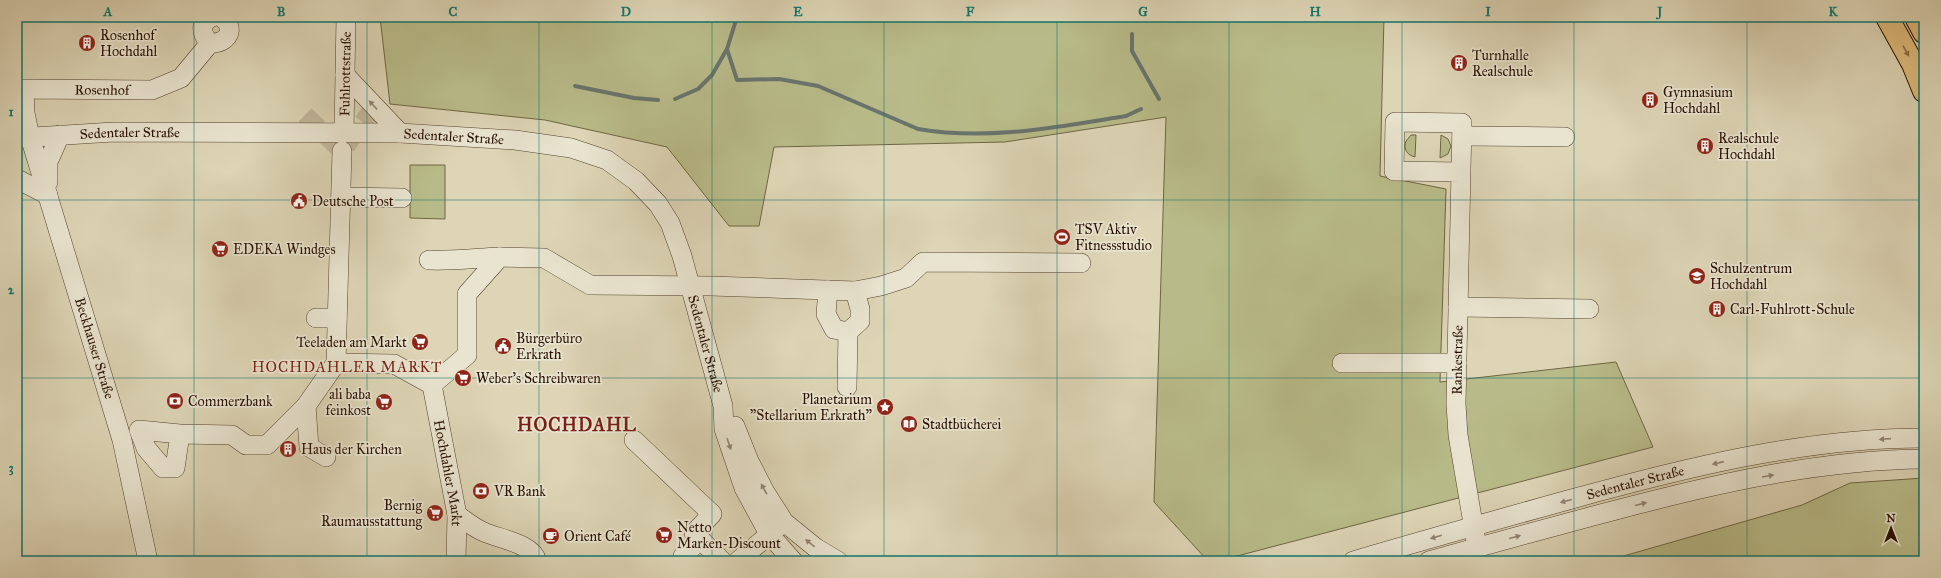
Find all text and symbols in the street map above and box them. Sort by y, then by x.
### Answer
text: A [103,4,113,20]
text: B [277,4,286,20]
text: C [449,4,458,20]
text: D [621,4,631,20]
text: E [793,4,803,20]
text: F [966,4,975,20]
text: G [1138,4,1148,20]
text: H [1309,4,1321,20]
text: I [1485,4,1491,20]
text: J [1655,4,1663,20]
text: K [1828,4,1838,20]
place label: Rosenhof Hochdahl [100,27,157,60]
street label: Fuhlrottstraße [336,31,355,117]
building icon: Rosenhof Hochdahl [77,33,97,53]
one-way arrow [1903,45,1910,57]
place label: Turnhalle Realschule [1472,47,1533,80]
building icon: Turnhalle Realschule [1449,53,1469,73]
street label: Rosenhof [74,81,132,99]
place label: Gymnasium Hochdahl [1663,84,1733,117]
building icon: Gymnasium Hochdahl [1640,90,1660,110]
one-way arrow [368,100,378,110]
text: 1 [8,104,14,120]
street label: Sedentaler Straße [79,124,180,143]
street label: Sedentaler Straße [403,125,504,148]
place label: Realschule Hochdahl [1718,130,1779,163]
building icon: Realschule Hochdahl [1695,136,1715,156]
public building icon: Deutsche Post [289,191,309,211]
place label: Deutsche Post [312,193,394,210]
place label: TSV Aktiv Fitnessstudio [1075,221,1152,254]
sports icon: TSV Aktiv Fitnessstudio [1052,227,1072,247]
supermarket icon: EDEKA Windges [210,239,230,259]
place label: EDEKA Windges [233,241,336,258]
place label: Schulzentrum Hochdahl [1710,260,1792,293]
school or university icon: Schulzentrum Hochdahl [1687,266,1707,286]
text: 2 [8,282,15,298]
street label: Sedentaler Straße [684,293,727,395]
street label: Beckhauser Straße [71,295,118,401]
building icon: Carl-Fuhlrott-Schule [1707,299,1727,319]
place label: Carl-Fuhlrott-Schule [1730,301,1855,318]
street label: Rankestraße [1448,325,1467,395]
place label: Bürgerbüro Erkrath [516,330,582,363]
supermarket icon: Teeladen am Markt [410,332,430,352]
place label: Teeladen am Markt [296,334,407,351]
public building icon: Bürgerbüro Erkrath [493,336,513,356]
district label: HOCHDAHLER MARKT [252,358,442,376]
supermarket icon: Weber's Schreibwaren [453,368,473,388]
place label: Weber's Schreibwaren [476,370,601,387]
place label: ali baba feinkost [326,386,371,419]
bank icon: Commerzbank [165,391,185,411]
place label: Planetarium "Stellarium Erkrath" [750,391,872,424]
supermarket icon: ali baba feinkost [374,392,394,412]
place label: Commerzbank [188,393,273,410]
place icon: Planetarium "Stellarium Erkrath" [875,397,895,417]
district label: HOCHDAHL [517,414,637,436]
library icon: Stadtbücherei [899,414,919,434]
place label: Stadtbücherei [922,416,1002,433]
street label: Hochdahler Markt [430,418,465,527]
one-way arrow [1879,436,1891,443]
one-way arrow [726,438,732,450]
building icon: Haus der Kirchen [278,439,298,459]
place label: Haus der Kirchen [301,441,402,458]
text: 3 [8,460,14,476]
one-way arrow [1712,460,1724,466]
street label: Sedentaler Straße [1585,462,1686,504]
one-way arrow [1761,473,1774,479]
bank icon: VR Bank [471,481,491,501]
place label: VR Bank [493,483,546,500]
one-way arrow [760,483,767,495]
place label: Bernig Raumausstattung [321,497,422,530]
one-way arrow [1560,498,1572,504]
one-way arrow [1635,501,1647,507]
supermarket icon: Bernig Raumausstattung [425,503,445,523]
north arrow [1871,508,1911,548]
text: N [1886,512,1896,525]
place label: Netto Marken-Discount [677,519,781,552]
supermarket icon: Netto Marken-Discount [654,525,674,545]
cafe icon: Orient Café [541,526,561,546]
place label: Orient Café [564,528,631,545]
one-way arrow [1430,534,1442,540]
one-way arrow [1509,534,1521,540]
one-way arrow [805,539,815,548]

